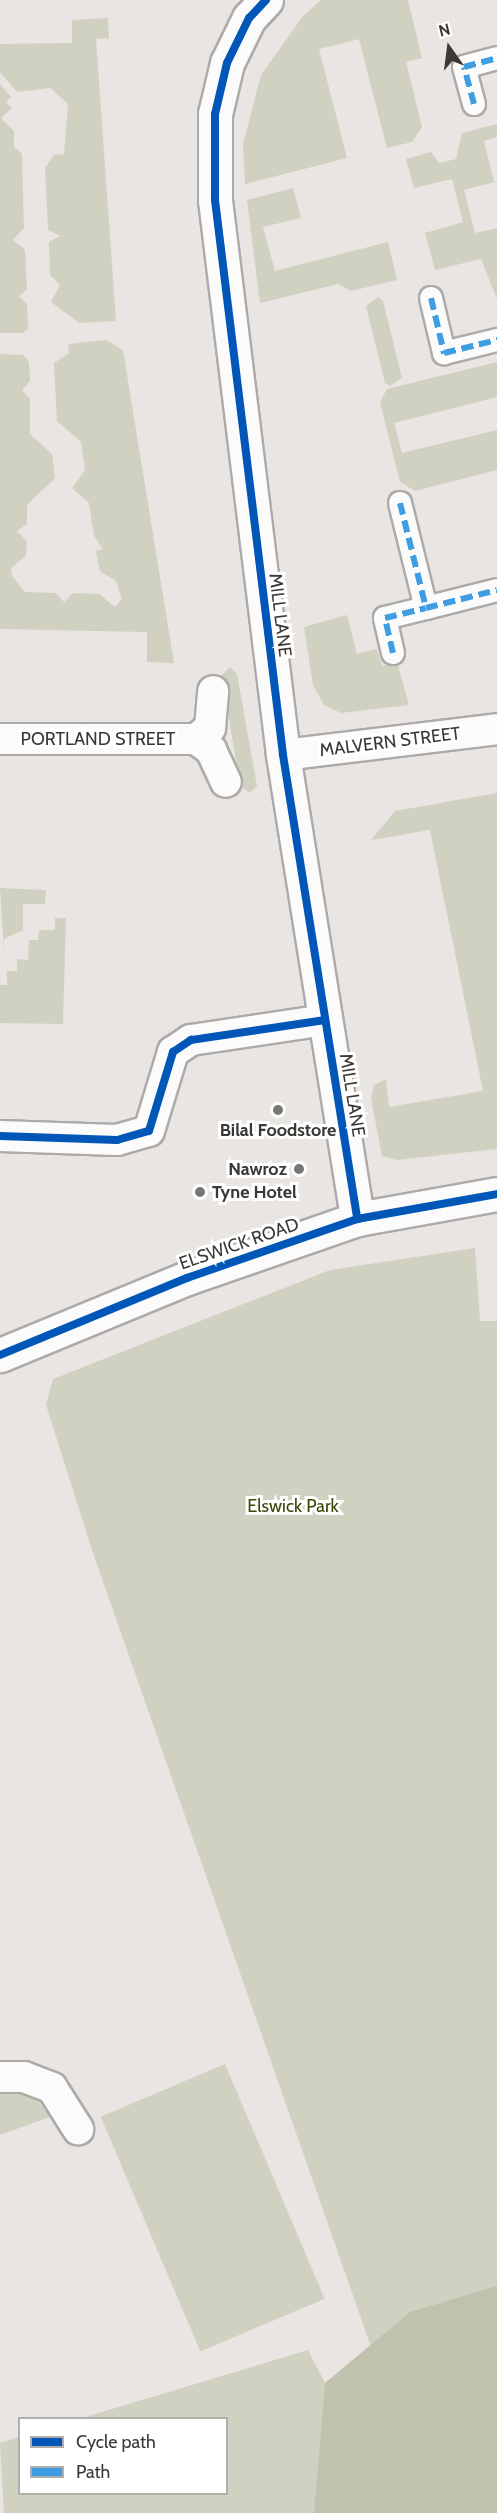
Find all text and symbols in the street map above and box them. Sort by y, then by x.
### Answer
north arrow [419,18,479,78]
text: N [437,19,452,41]
street label: MILL LANE [264,572,296,658]
street label: MALVERN STREET [318,723,462,761]
street label: PORTLAND STREET [21,728,175,750]
street label: MILL LANE [335,1052,369,1138]
marker: Bilal Foodstore [271,1103,285,1117]
place label: Bilal Foodstore [220,1119,336,1141]
place label: Nawroz [228,1158,287,1180]
marker: Nawroz [292,1162,306,1176]
place label: Tyne Hotel [212,1181,297,1203]
marker: Tyne Hotel [193,1185,207,1199]
street label: ELSWICK ROAD [176,1213,302,1275]
park label: Elswick Park [247,1495,339,1517]
legend [18,2417,228,2495]
text: Cycle path [76,2431,156,2453]
text: Path [76,2461,110,2483]

